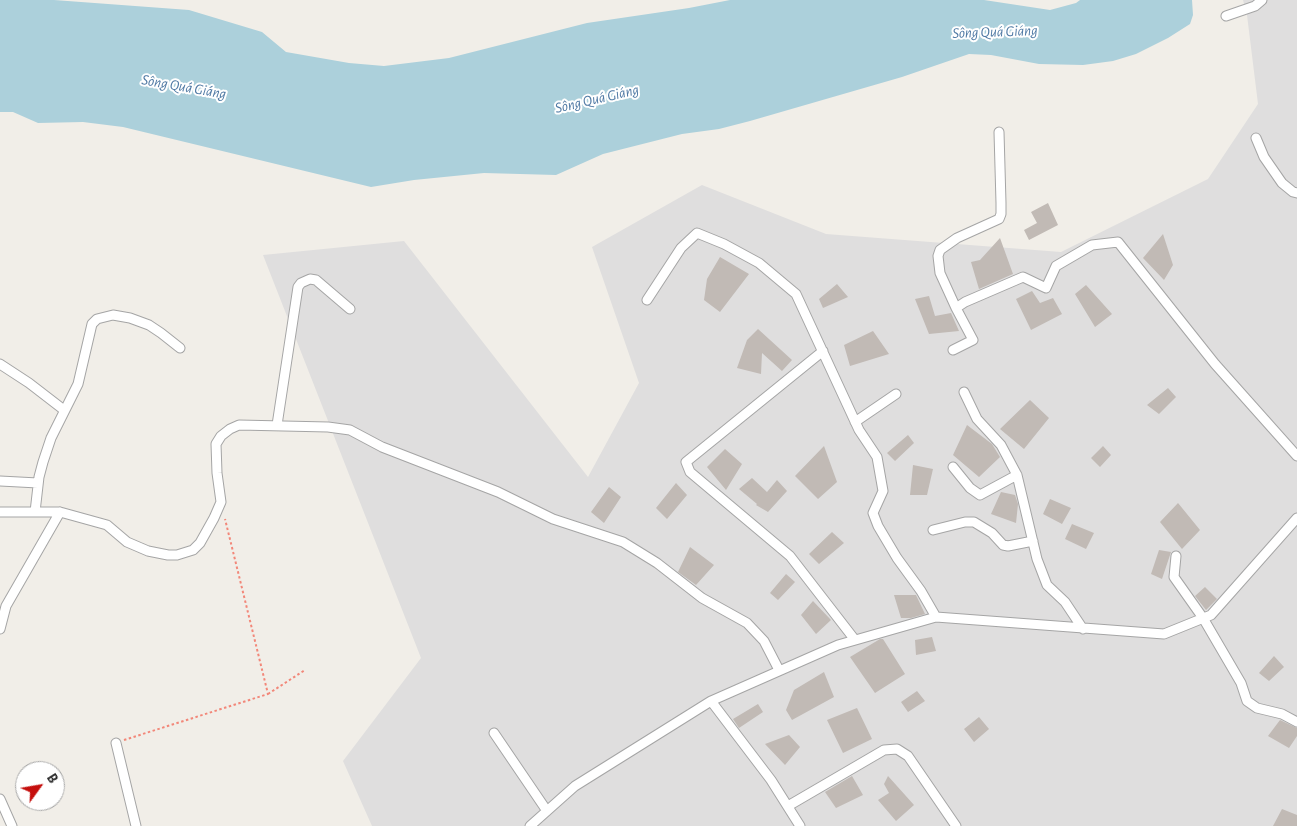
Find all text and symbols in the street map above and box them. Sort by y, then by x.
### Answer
water label: Sông Quá Giáng [952,22,1038,42]
water label: Sông Quá Giáng [140,71,228,103]
water label: Sông Quá Giáng [553,81,641,117]
north arrow [15,761,65,811]
text: B [44,771,60,786]

